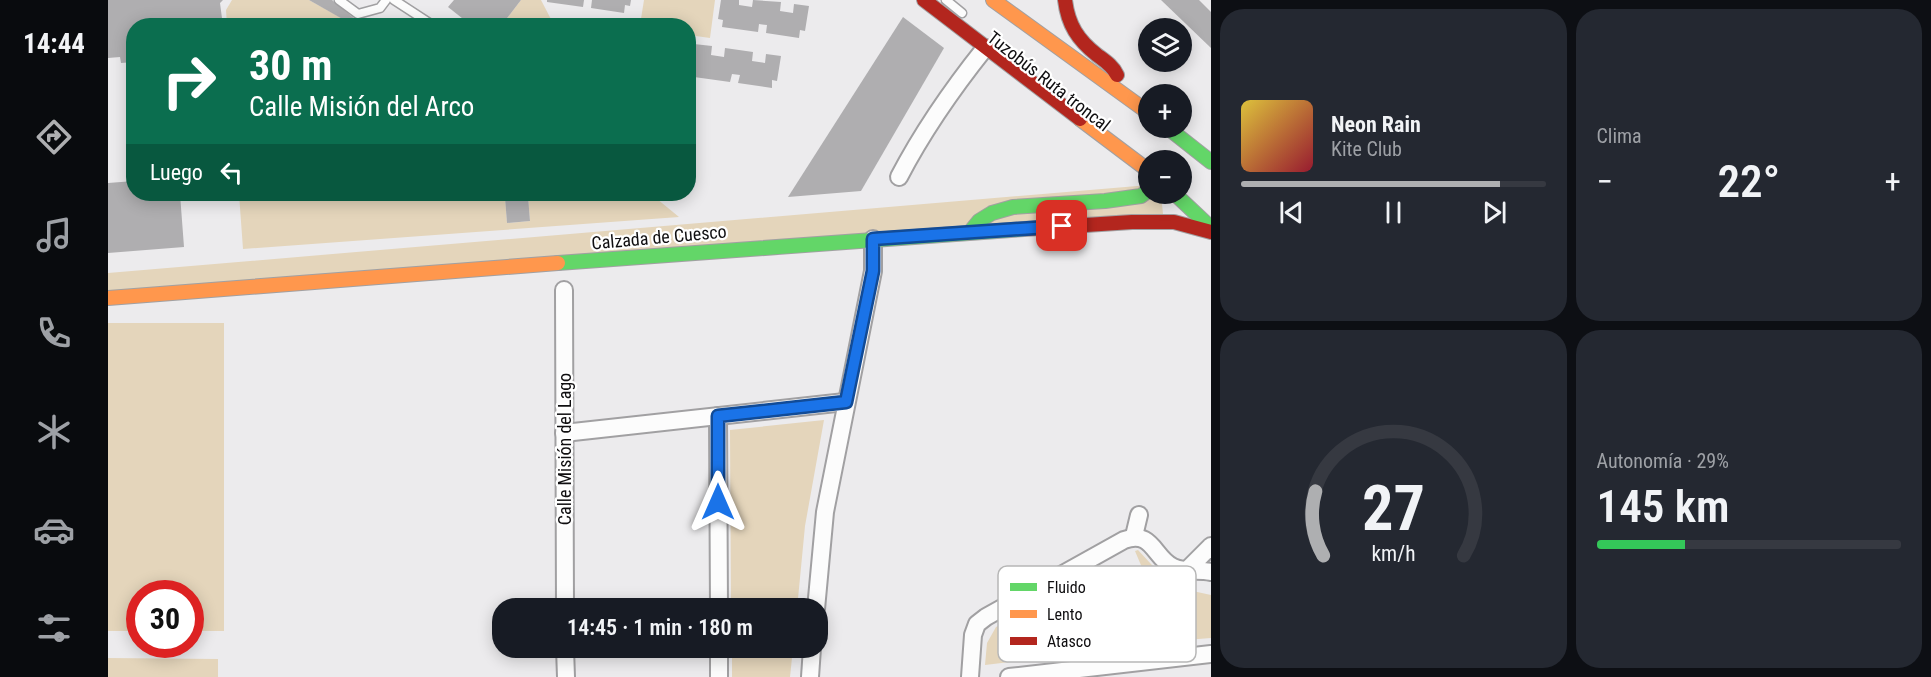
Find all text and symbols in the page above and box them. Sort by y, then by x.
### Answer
map controls [1138,18,1192,204]
button: layers [1138,18,1192,72]
street label: Tuzobús Ruta troncal [984,27,1114,135]
text: 14:44 [23,28,85,60]
text: 30 m [249,41,332,90]
icon: right [150,42,228,120]
button: + [1138,84,1192,138]
text: Calle Misión del Arco [249,91,474,123]
text: Neon Rain [1331,112,1421,137]
icon: directions [33,116,75,158]
text: Clima [1597,124,1642,148]
text: Kite Club [1331,137,1402,161]
button: − [1138,150,1192,204]
text: 22° [1717,155,1780,208]
icon: left [215,156,248,189]
text: Luego [150,160,203,185]
text: − [1597,162,1613,201]
text: + [1885,162,1901,201]
icon: previous [1275,196,1308,229]
icon: pause [1377,196,1410,229]
icon: next [1478,196,1511,229]
pin [1036,200,1087,251]
icon: arrive [1045,209,1078,242]
icon: music [33,214,75,256]
street label: Calzada de Cuesco [591,221,727,253]
icon: phone [33,312,75,354]
street label: Calle Misión del Lago [554,373,575,525]
icon: climate [33,411,75,453]
text: Autonomía · 29% [1597,449,1729,473]
position arrow [686,470,750,534]
text: 27 [1362,472,1425,545]
text: 145 km [1597,480,1730,533]
icon: car [33,509,75,551]
text: km/h [1371,541,1415,566]
legend [998,566,1196,662]
text: Fluido [1047,578,1086,597]
speed limit sign: 30 [126,580,204,658]
text: Lento [1047,605,1082,624]
icon: filters [33,607,75,649]
text: 14:45 · 1 min · 180 m [567,615,753,640]
text: Atasco [1047,632,1091,651]

